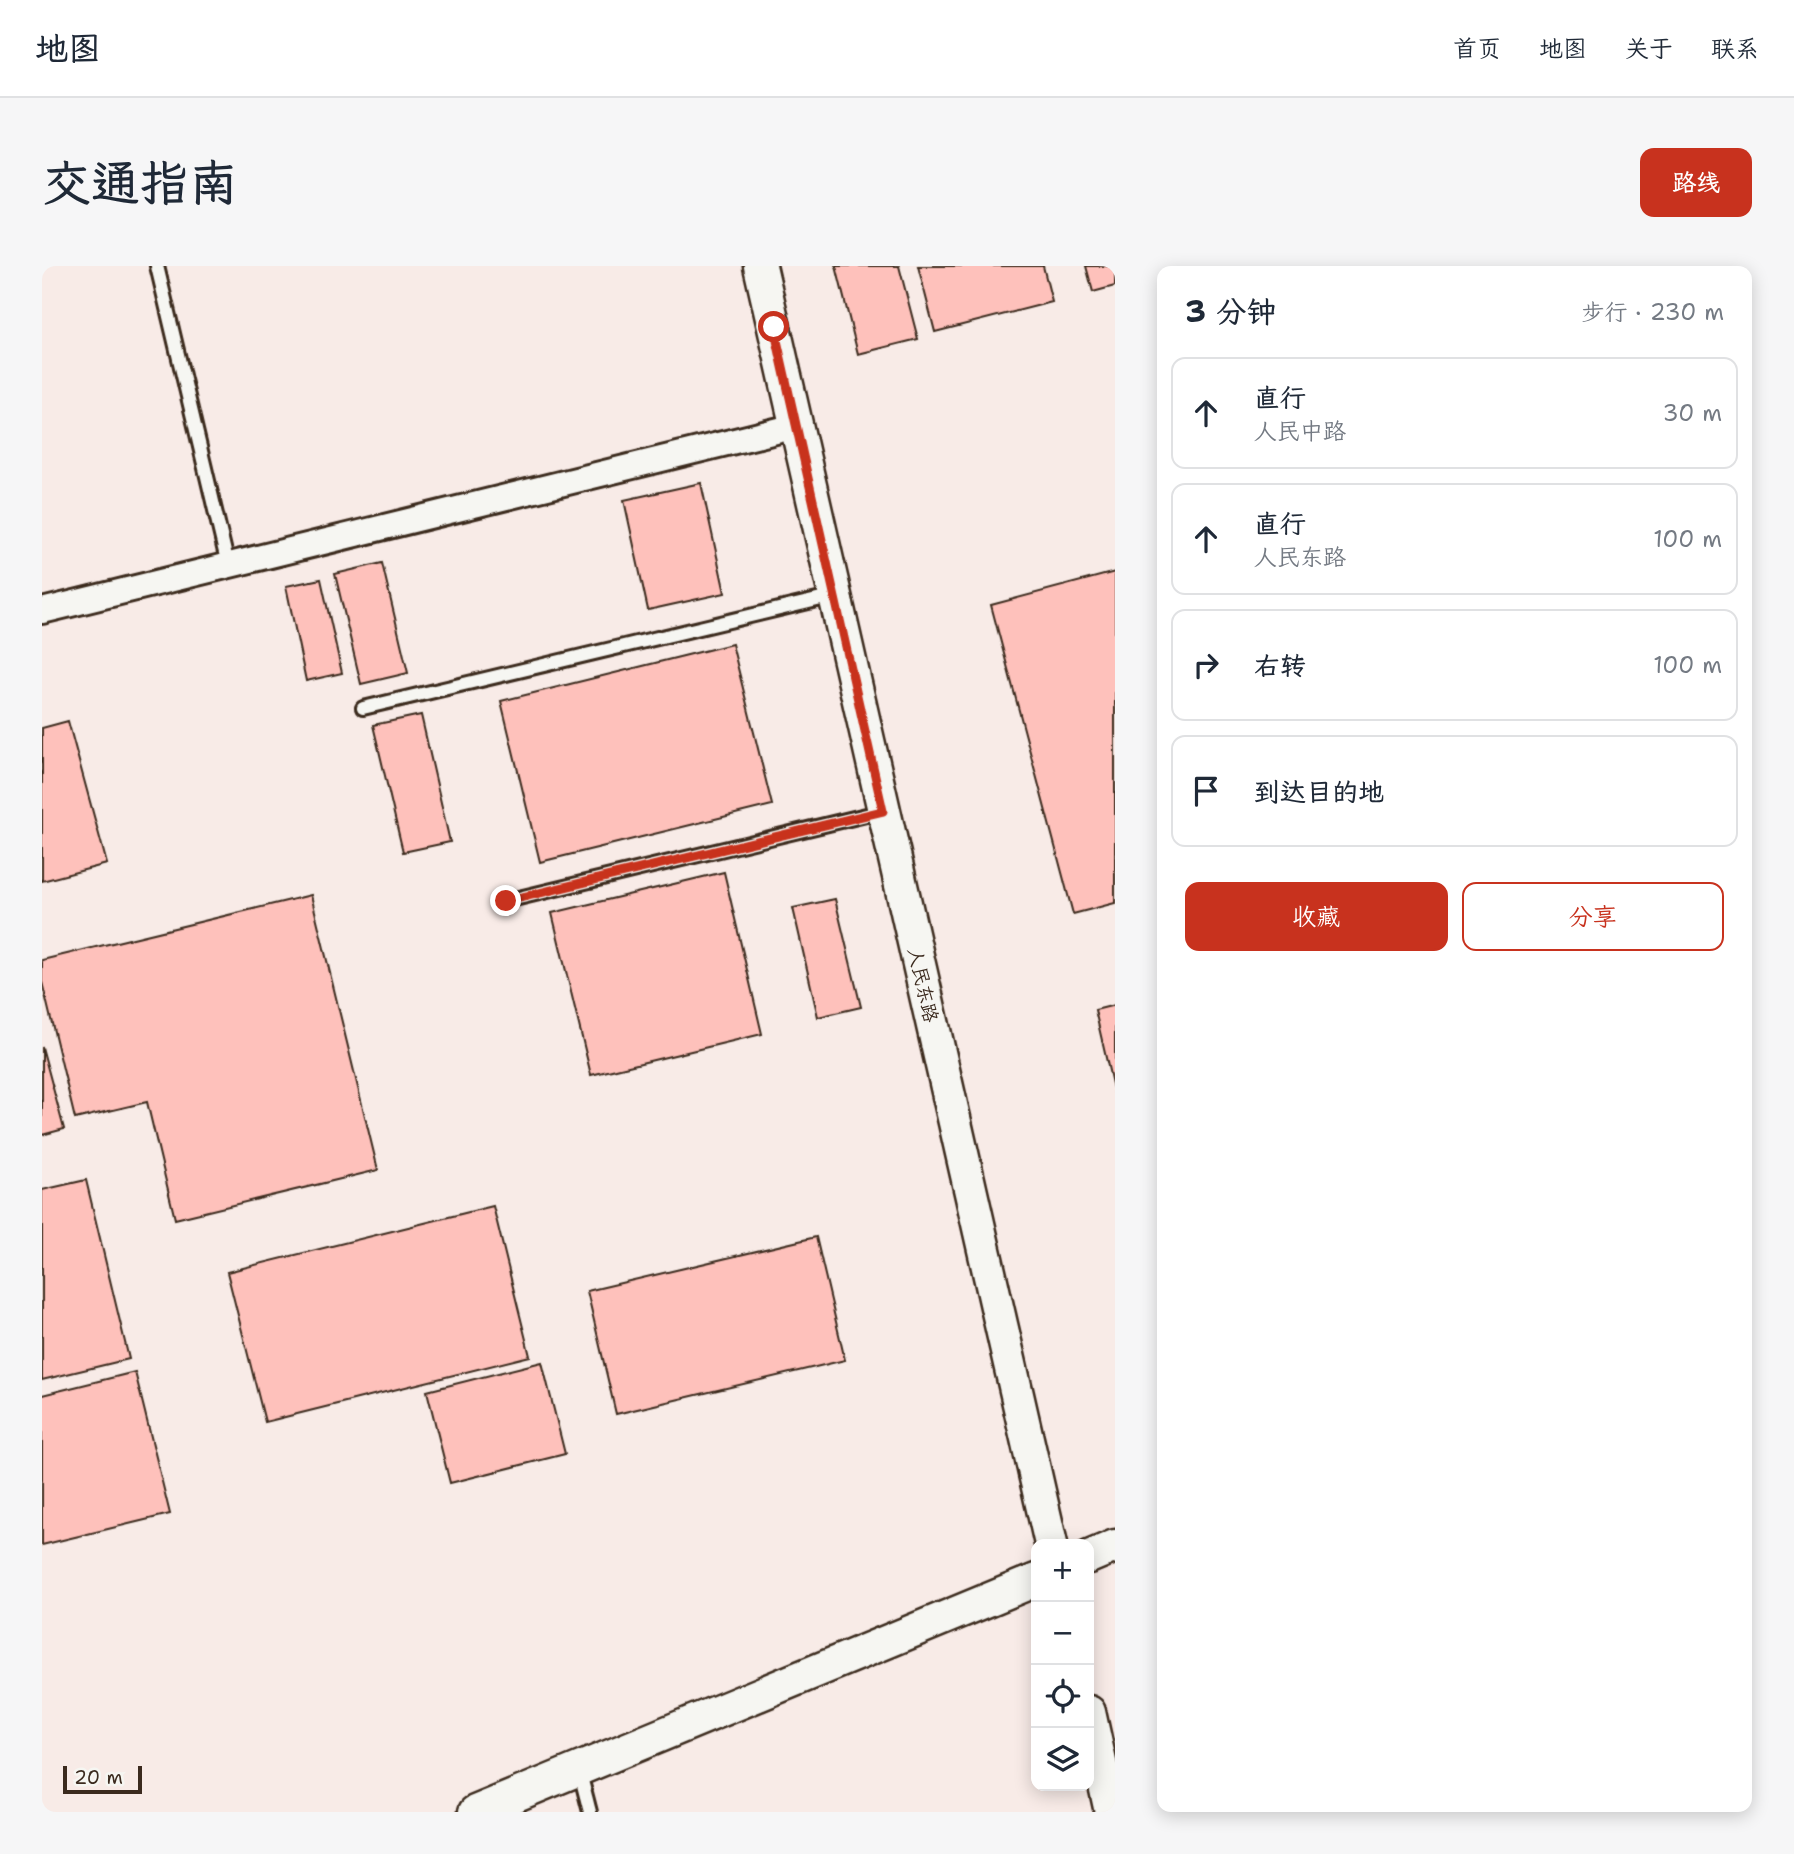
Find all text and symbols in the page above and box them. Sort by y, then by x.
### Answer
text: 地图 [35,26,101,71]
text: 首页 [1453,33,1501,65]
text: 地图 [1539,33,1587,65]
text: 关于 [1625,33,1673,65]
text: 联系 [1711,33,1759,65]
button: 路线 [1640,148,1752,217]
text: 交通指南 [42,150,238,216]
text: 3 分钟 [1185,291,1276,332]
text: 步行 · 230 m [1582,297,1724,327]
route start [758,311,789,342]
text: 直行 [1254,380,1306,415]
icon: ahead [1187,394,1225,432]
text: 30 m [1663,398,1722,428]
text: 人民中路 [1254,416,1346,446]
text: 直行 [1254,506,1306,541]
icon: ahead [1187,520,1225,558]
text: 100 m [1653,524,1722,554]
text: 人民东路 [1254,542,1346,572]
icon: right [1187,646,1225,684]
text: 右转 [1254,648,1306,683]
text: 100 m [1653,650,1722,680]
icon: arrive [1187,772,1225,810]
text: 到达目的地 [1254,774,1384,809]
button: 收藏 [1185,882,1448,951]
button: 分享 [1462,882,1724,951]
route end [490,885,521,916]
street label: 人民东路 [902,945,944,1025]
map controls [1031,1539,1094,1791]
button: + [1031,1539,1094,1602]
button: − [1031,1602,1094,1665]
button: locate [1031,1665,1094,1728]
button: layers [1031,1728,1094,1791]
scale bar [63,1763,142,1795]
text: 20 m [74,1765,123,1790]

